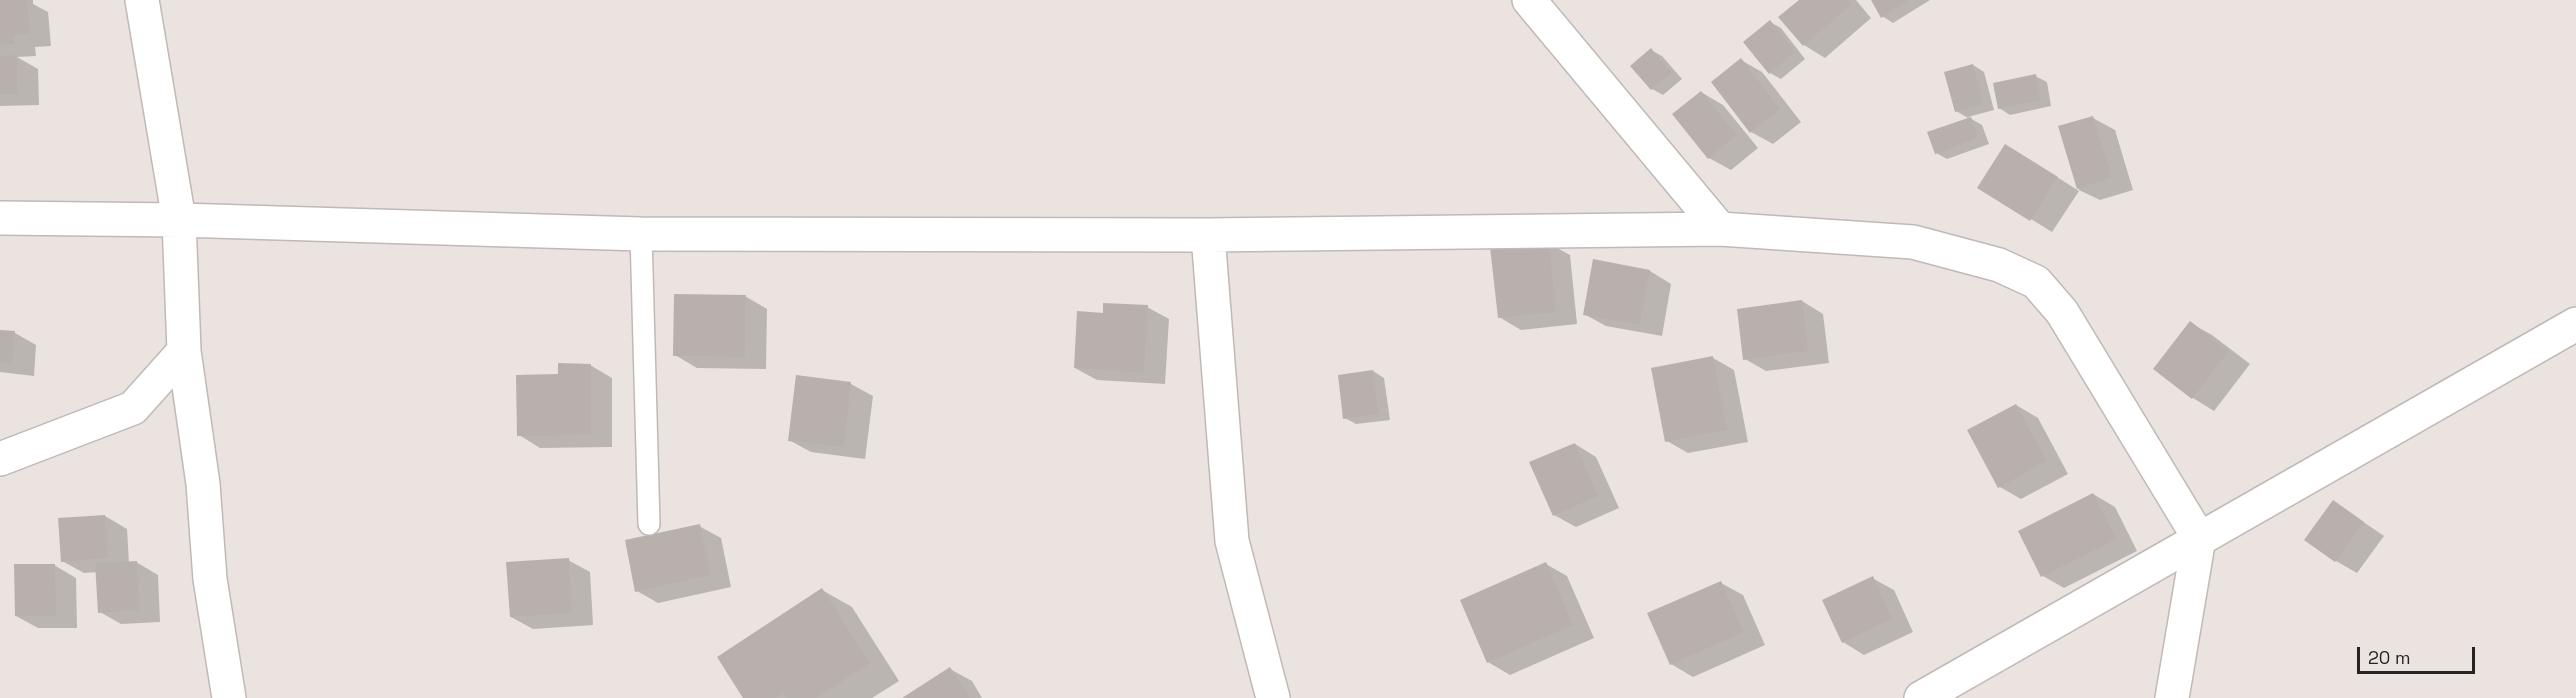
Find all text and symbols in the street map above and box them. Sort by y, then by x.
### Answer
scale bar [2360,635,2478,673]
text: 20 m [2368,646,2411,669]

